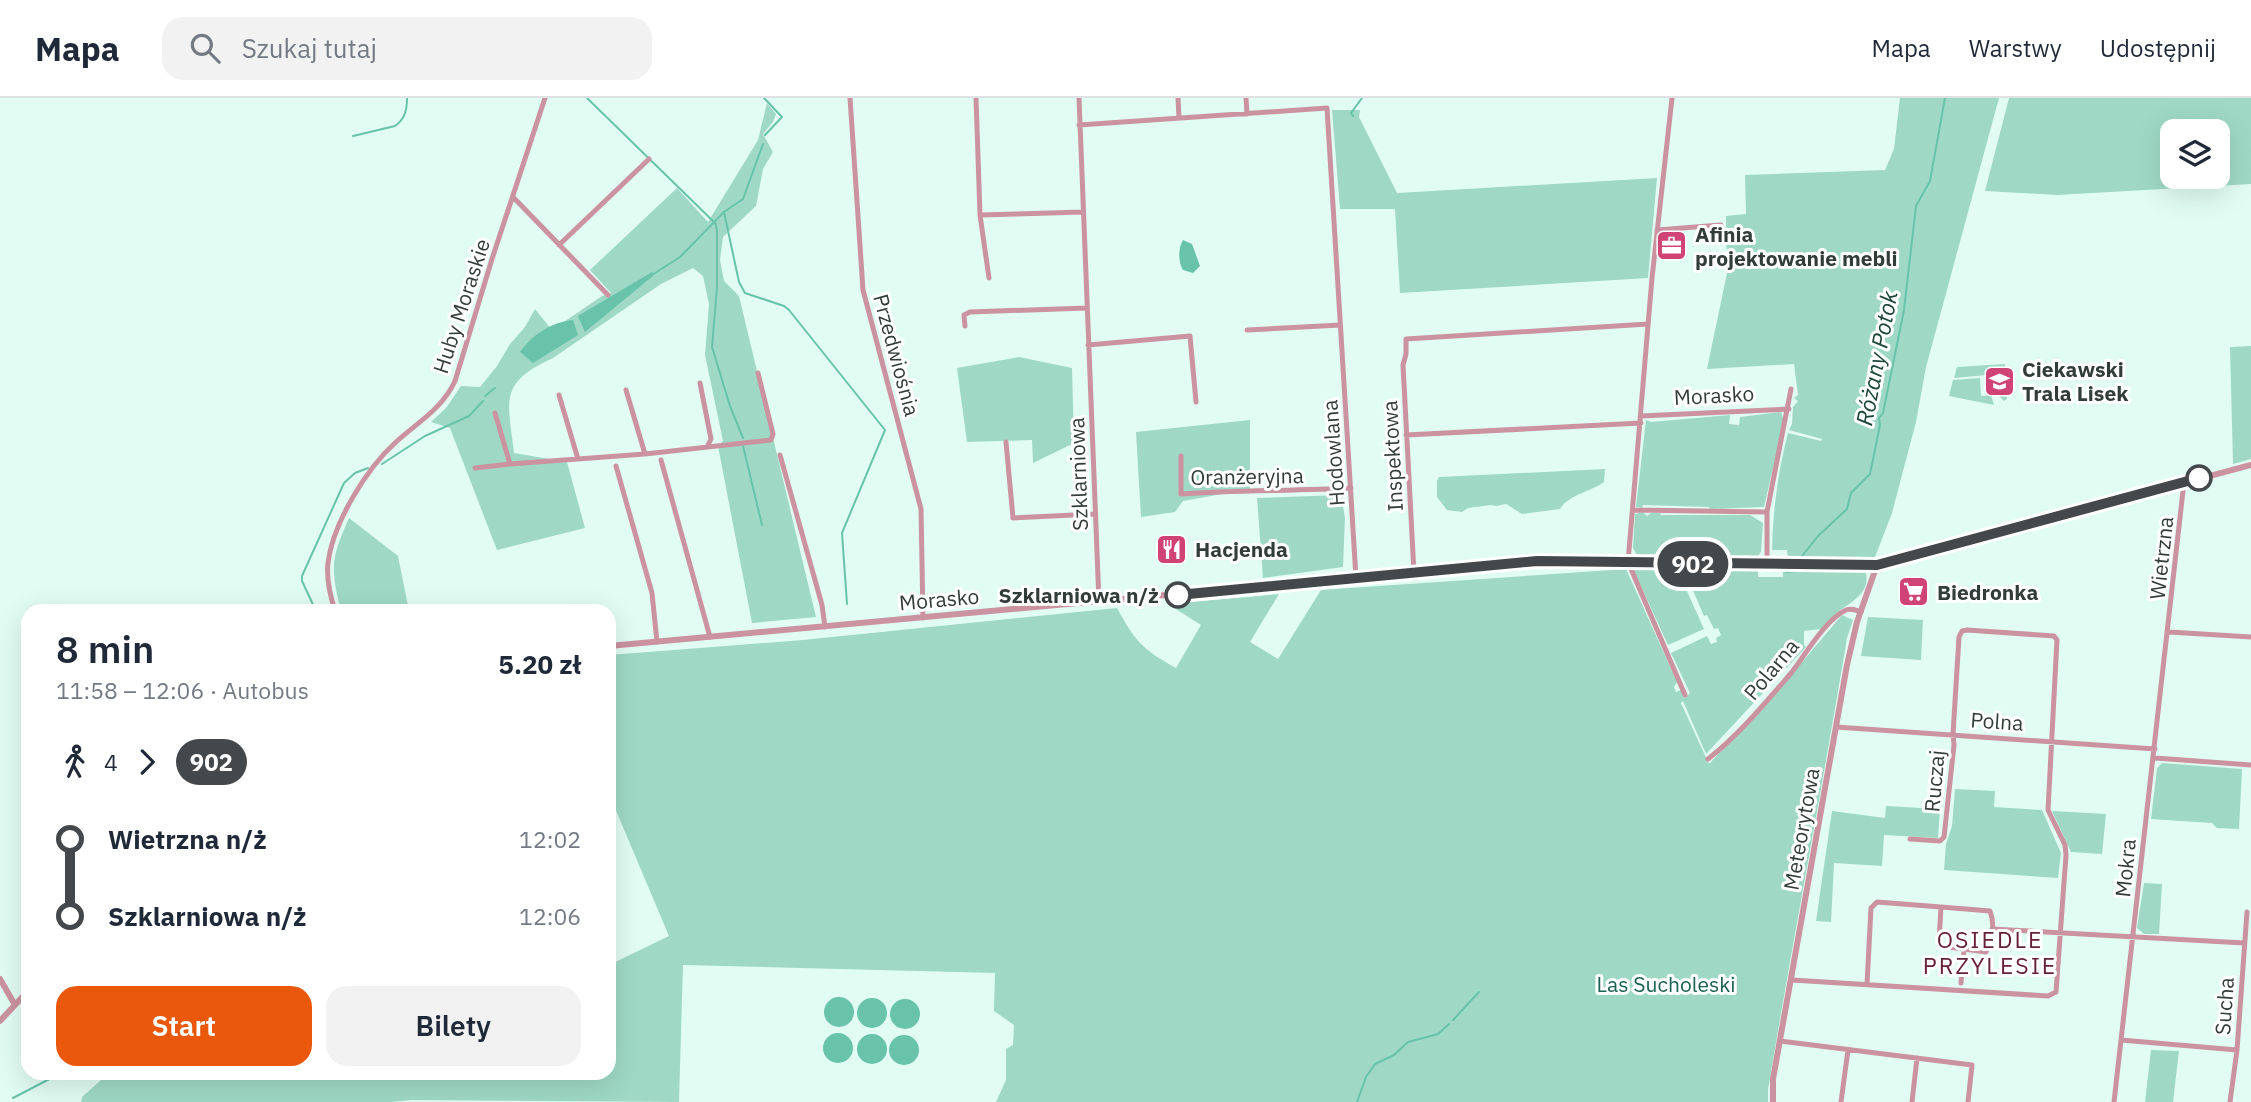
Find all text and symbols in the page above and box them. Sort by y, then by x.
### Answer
search box [162,17,652,80]
text: Mapa [35,27,120,70]
icon: search [186,29,224,67]
text: Szukaj tutaj [242,31,377,65]
text: Mapa [1872,32,1931,64]
text: Warstwy [1969,32,2062,64]
text: Udostępnij [2100,32,2216,64]
map controls [2160,119,2230,189]
button: layers [2160,119,2230,189]
place label: Afinia projektowanie mebli [1695,220,1898,272]
office icon: Afinia projektowanie mebli [1655,229,1689,263]
street label: Huby Moraskie [426,235,496,377]
water label: Różany Potok [1848,287,1904,428]
street label: Przedwiośnia [867,291,927,419]
place label: Ciekawski Trala Lisek [2022,355,2129,407]
school or university icon: Ciekawski Trala Lisek [1982,364,2016,398]
street label: Morasko [1673,379,1755,411]
street label: Hodowlana [1315,399,1351,507]
street label: Inspektowa [1375,400,1409,512]
street label: Szklarniowa [1062,417,1094,531]
street label: Oranżeryjna [1190,461,1304,491]
unlabelled marker [2186,465,2212,491]
street label: Wietrzna [2143,515,2179,601]
restaurant icon: Hacjenda [1155,532,1189,566]
place label: Hacjenda [1195,535,1288,563]
line badge: 902 [1653,541,1733,587]
text: 902 [1671,548,1715,580]
supermarket icon: Biedronka [1897,575,1931,609]
place label: Biedronka [1937,578,2038,606]
place label: Szklarniowa n/ż [999,581,1159,609]
street label: Morasko [898,582,980,616]
marker: Szklarniowa n/ż [1165,582,1191,608]
text: 8 min [56,624,154,673]
street label: Polarna [1737,632,1805,706]
text: 5.20 zł [498,647,581,681]
text: 11:58 – 12:06 · Autobus [56,675,309,705]
street label: Polna [1970,705,2024,737]
icon: walk [56,743,94,781]
icon: forward [128,743,166,781]
text: 902 [190,746,233,778]
text: 4 [104,747,118,777]
street label: Ruczaj [1917,749,1951,813]
street label: Meteorytowa [1776,766,1826,892]
text: Wietrzna n/ż [108,822,267,856]
text: 12:02 [519,824,581,854]
street label: Mokra [2108,837,2142,899]
text: Szklarniowa n/ż [108,899,307,933]
text: 12:06 [519,901,581,931]
district label: OSIEDLE PRZYLESIE [1923,924,2057,980]
park label: Las Sucholeski [1596,970,1736,998]
street label: Sucha [2208,976,2240,1036]
button: Start [56,986,312,1066]
button: Bilety [326,986,581,1066]

